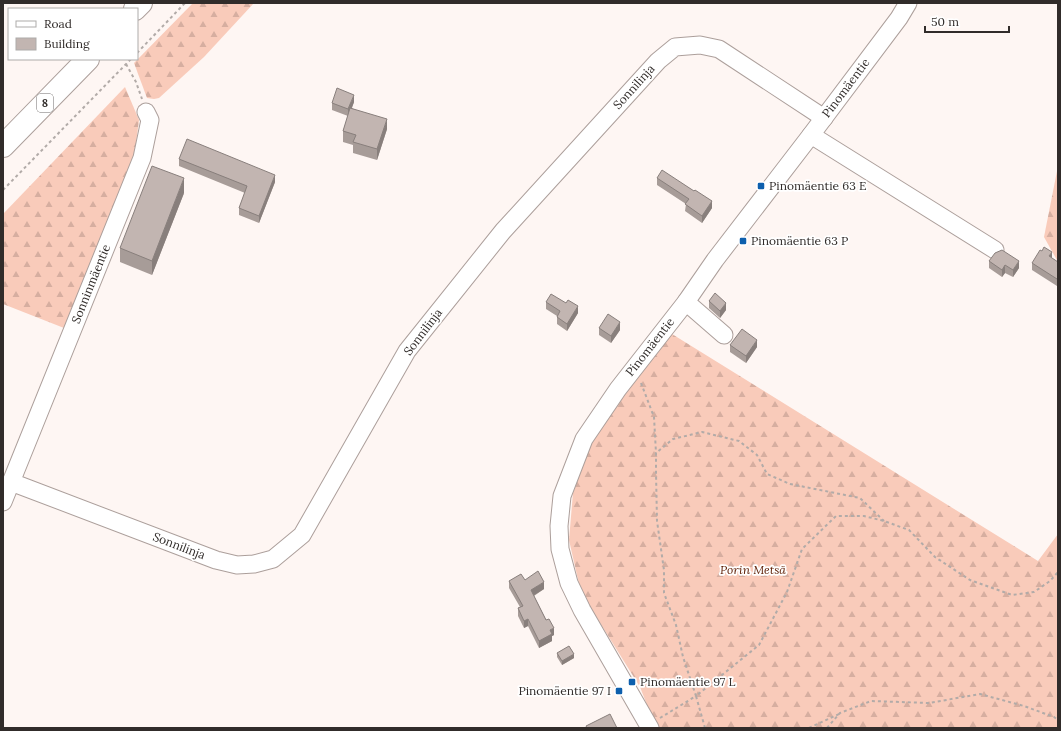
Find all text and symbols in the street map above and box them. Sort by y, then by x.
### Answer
legend [8,8,138,60]
scale bar [925,8,1009,34]
text: 50 m [931,14,959,29]
text: Road [44,16,72,31]
text: Building [44,36,90,51]
street label: Pinomäentie [819,55,873,120]
street label: Sonnilinja [610,61,658,112]
road number: 8 [37,94,53,112]
place label: Pinomäentie 63 E [769,178,866,193]
marker: Pinomäentie 63 E [756,181,766,191]
place label: Pinomäentie 63 P [751,233,848,248]
marker: Pinomäentie 63 P [738,236,748,246]
street label: Sonninmäentie [68,242,113,326]
street label: Sonnilinja [400,305,445,358]
street label: Pinomäentie [622,314,677,379]
street label: Sonnilinja [151,529,208,562]
park label: Porin Metsä [720,562,786,577]
place label: Pinomäentie 97 L [640,674,736,689]
marker: Pinomäentie 97 L [627,677,637,687]
place label: Pinomäentie 97 I [518,683,611,698]
marker: Pinomäentie 97 I [614,686,624,696]

